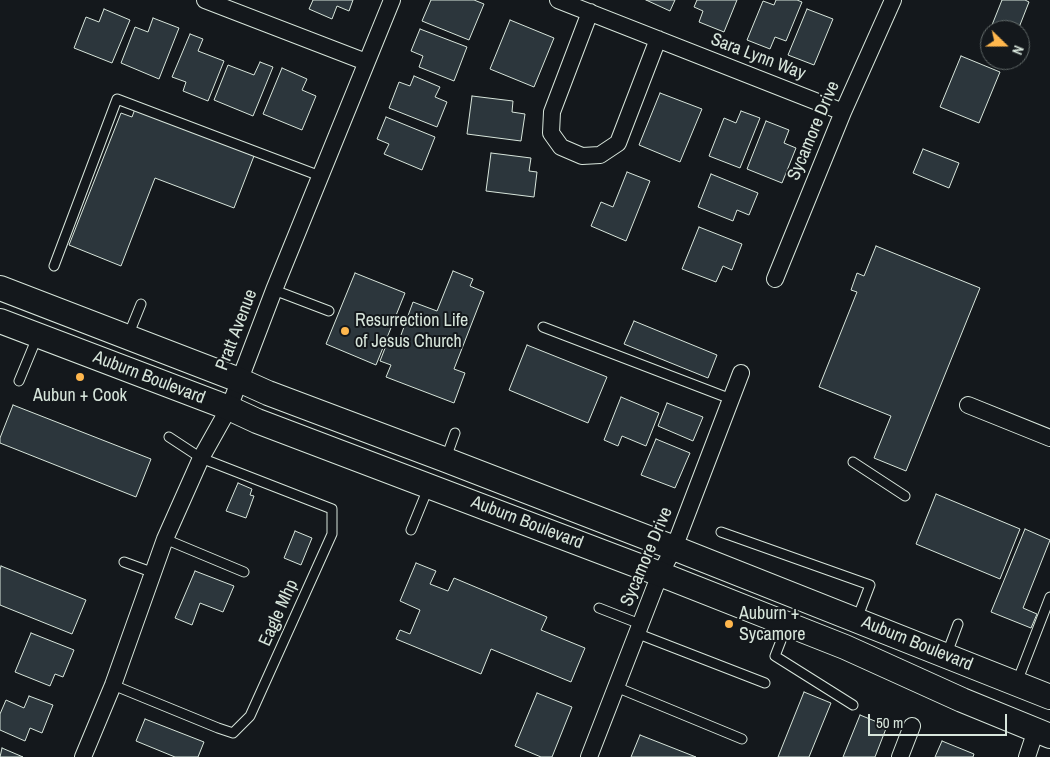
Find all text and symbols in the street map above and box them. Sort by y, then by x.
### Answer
north arrow [980,20,1030,70]
street label: Sara Lynn Way [708,29,808,85]
text: N [1008,43,1028,57]
street label: Sycamore Drive [783,78,845,184]
street label: Pratt Avenue [212,286,262,374]
place label: Resurrection Life of Jesus Church [355,310,468,352]
marker: Resurrection Life of Jesus Church [339,325,351,337]
street label: Auburn Boulevard [90,347,208,409]
marker: Aubun + Cook [74,371,86,383]
place label: Aubun + Cook [33,385,127,407]
street label: Auburn Boulevard [468,492,586,554]
street label: Sycamore Drive [616,504,678,610]
street label: Eagle Mhp [255,576,303,650]
place label: Auburn + Sycamore [739,603,805,646]
street label: Auburn Boulevard [858,612,976,676]
marker: Auburn + Sycamore [723,618,735,630]
scale bar [870,704,1009,736]
text: 50 m [876,712,903,733]

